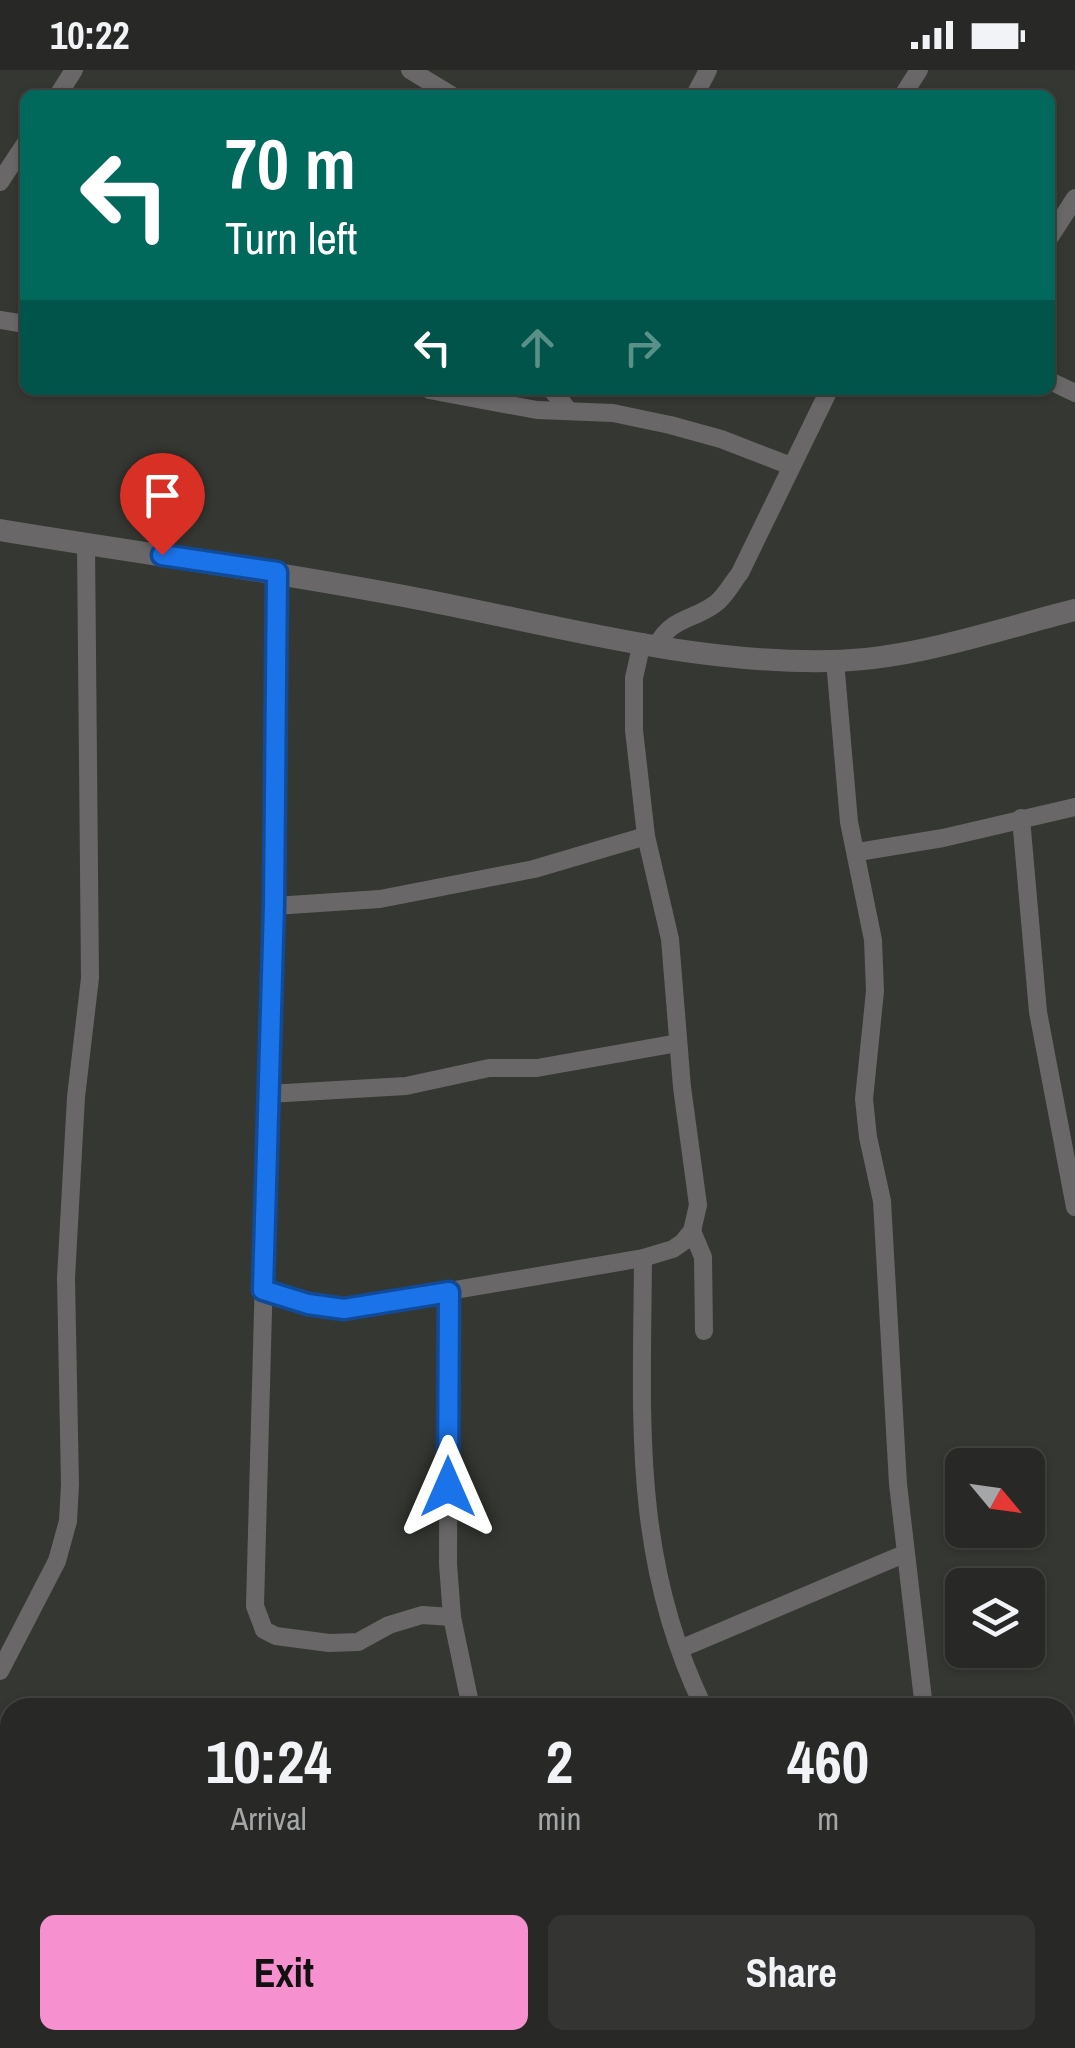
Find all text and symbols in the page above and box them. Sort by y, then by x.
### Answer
text: 10:22 [50,10,130,61]
text: 70 m [225,117,356,211]
icon: left [60,130,190,260]
text: Turn left [225,207,357,268]
icon: left [405,320,460,375]
icon: ahead [510,320,565,375]
icon: right [615,320,670,375]
pin [120,453,205,556]
icon: arrive [135,468,190,523]
position arrow [396,1435,500,1539]
north arrow [945,1448,1045,1548]
map controls [945,1448,1045,1668]
button: layers [945,1568,1045,1668]
text: 10:24 [206,1721,332,1802]
text: 2 [546,1721,573,1802]
text: 460 [787,1721,869,1802]
text: Arrival [231,1797,307,1840]
text: min [537,1797,581,1840]
text: m [817,1797,839,1840]
button: Exit [40,1915,528,2030]
button: Share [548,1915,1035,2030]

